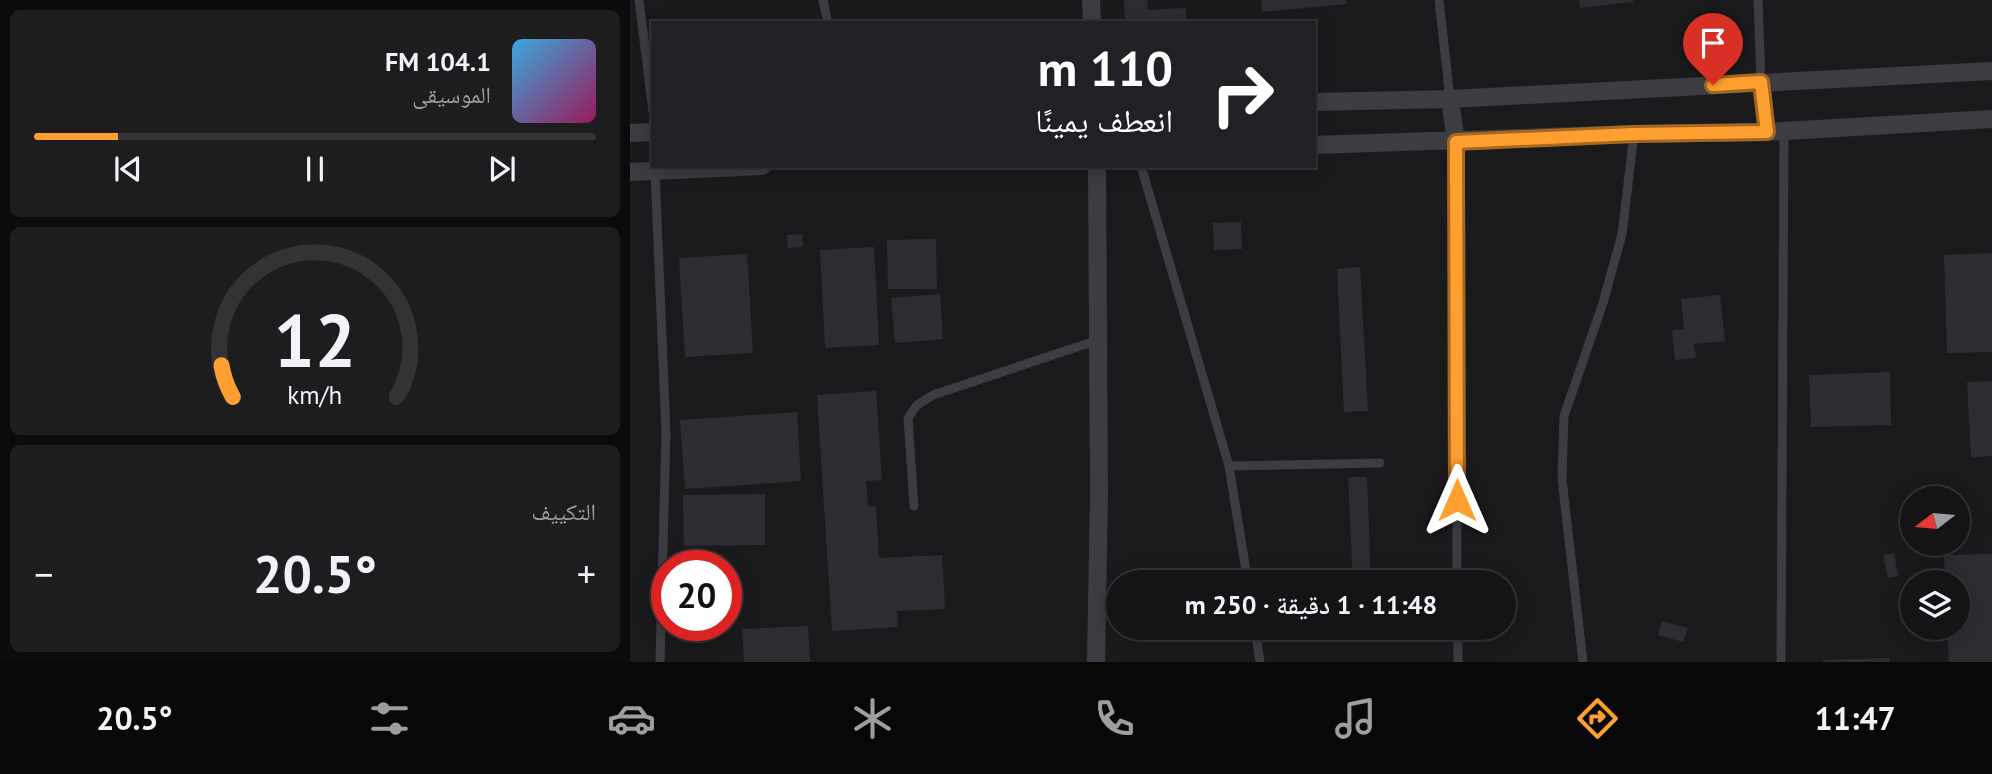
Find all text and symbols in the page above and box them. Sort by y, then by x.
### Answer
pin [1683,13,1743,85]
icon: arrive [1694,24,1732,62]
text: 110 m [1038,36,1173,100]
text: 104.1 FM [385,45,491,78]
icon: right [1197,49,1288,140]
text: الموسيقى [412,80,491,109]
text: انعطف يمينًا [1035,99,1173,141]
icon: previous [109,150,147,188]
icon: pause [296,150,334,188]
icon: next [483,150,521,188]
text: 12 [274,293,356,387]
text: km/h [288,379,342,411]
position arrow [1420,463,1494,537]
north arrow [1900,486,1970,556]
map controls [1900,486,1970,640]
text: التكييف [531,497,596,526]
text: 20.5° [253,540,377,607]
text: − [34,549,53,598]
text: + [577,549,596,598]
speed limit sign: 20 [651,550,742,641]
button: layers [1900,570,1970,640]
text: 11:48 · 1 دقيقة · 250 m [1185,588,1437,621]
icon: filters [365,694,414,743]
icon: car [607,694,656,743]
icon: climate [848,694,897,743]
icon: phone [1090,694,1139,743]
icon: music [1331,694,1380,743]
icon: directions [1573,694,1622,743]
text: 20.5° [96,697,173,739]
text: 11:47 [1815,697,1896,739]

